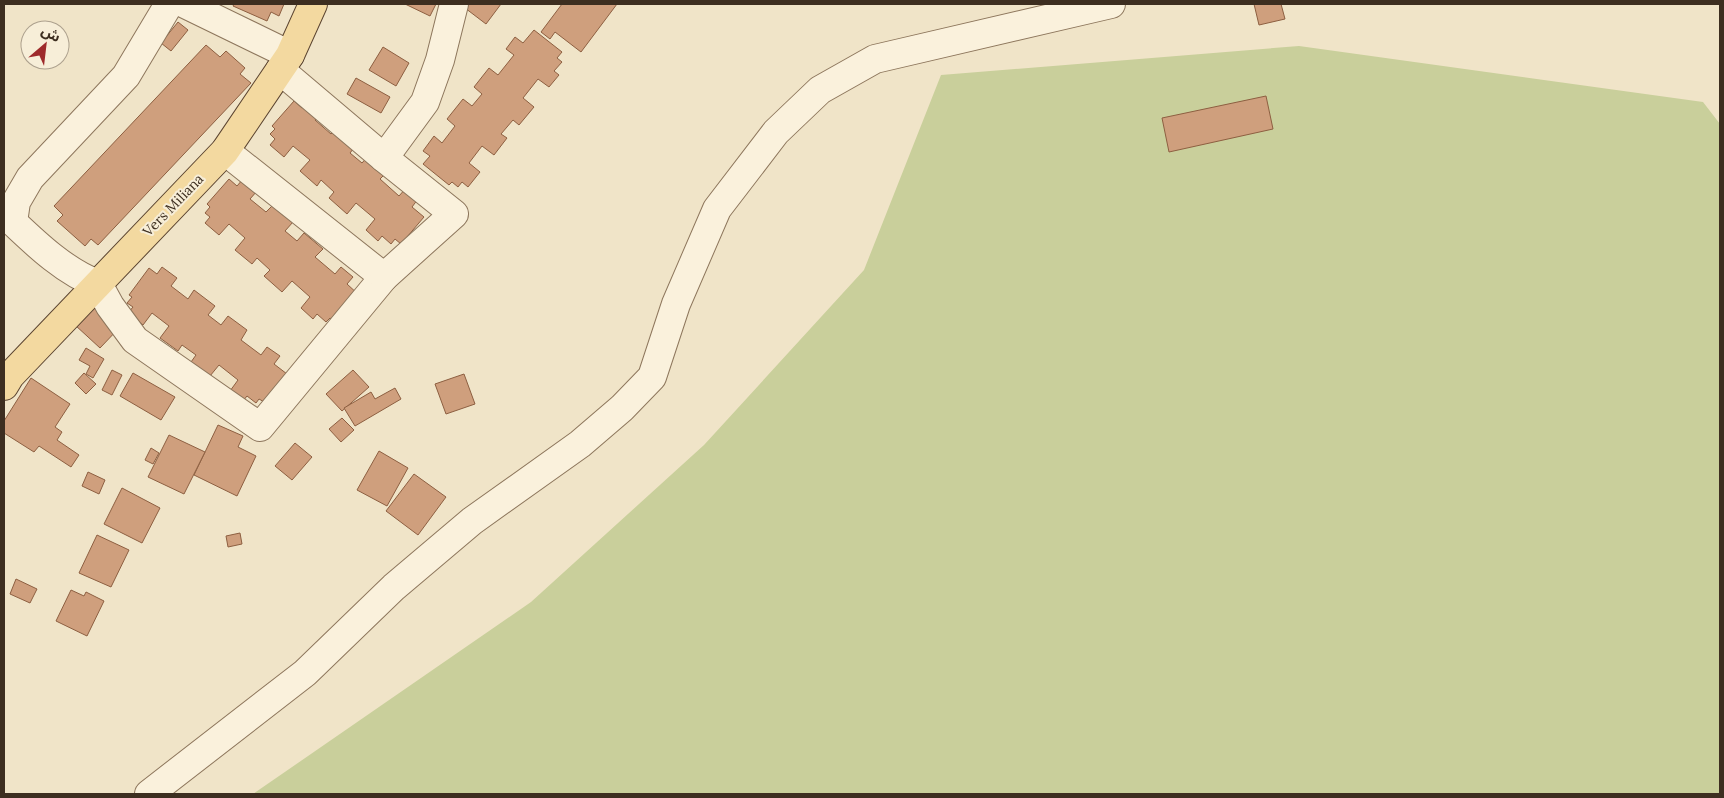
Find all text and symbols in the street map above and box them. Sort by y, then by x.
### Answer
north arrow [20,20,70,70]
text: ش [38,21,64,46]
street label: Vers Miliana [138,170,207,241]

